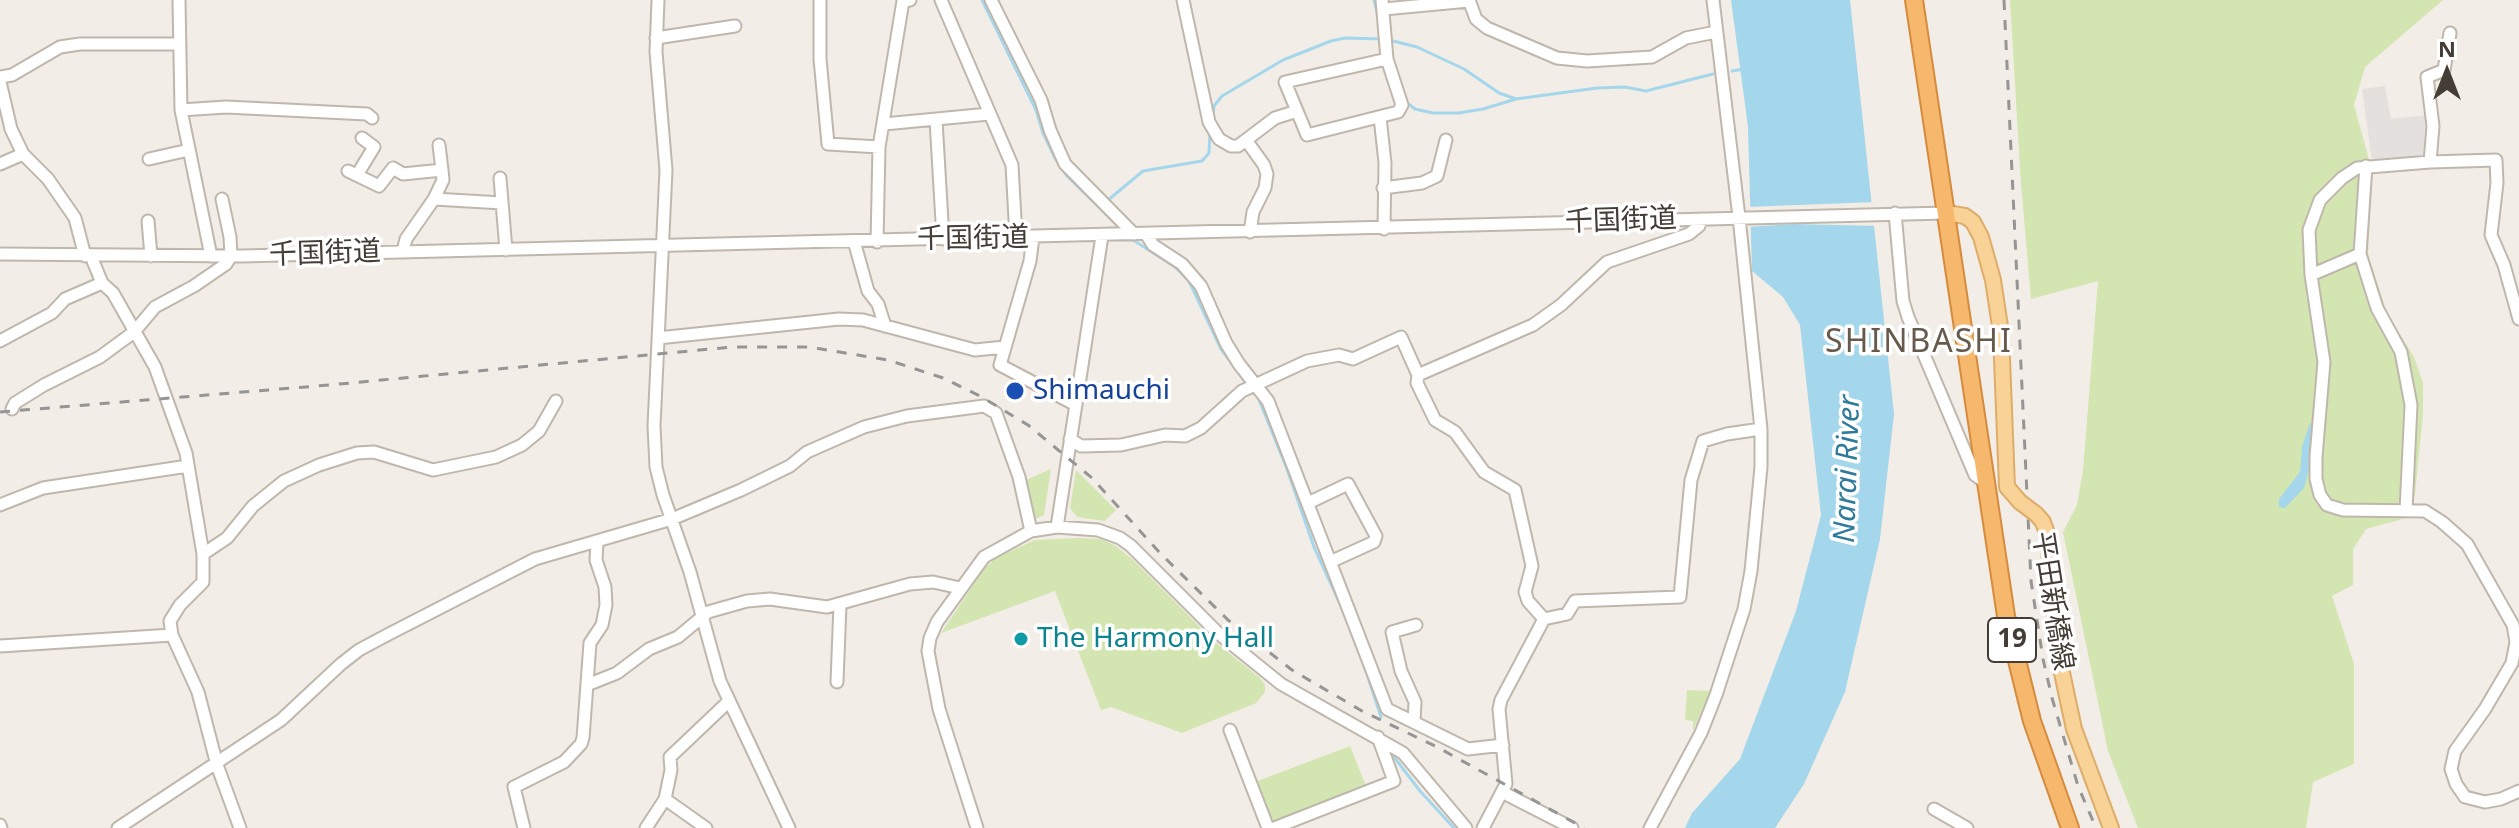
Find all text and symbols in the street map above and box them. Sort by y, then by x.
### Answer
north arrow [2407,32,2487,112]
text: N [2438,33,2456,63]
street label: 千国街道 [1564,202,1678,240]
street label: 千国街道 [917,221,1029,257]
street label: 千国街道 [268,235,382,273]
district label: SHINBASHI [1825,324,2013,362]
place label: Shimauchi [1033,374,1170,408]
marker: Shimauchi [1004,380,1026,402]
water label: Narai River [1827,394,1869,544]
street label: 平田新橋線 [2024,529,2080,673]
road number: 19 [1988,618,2036,662]
place label: The Harmony Hall [1037,622,1274,656]
marker: The Harmony Hall [1012,630,1030,648]

